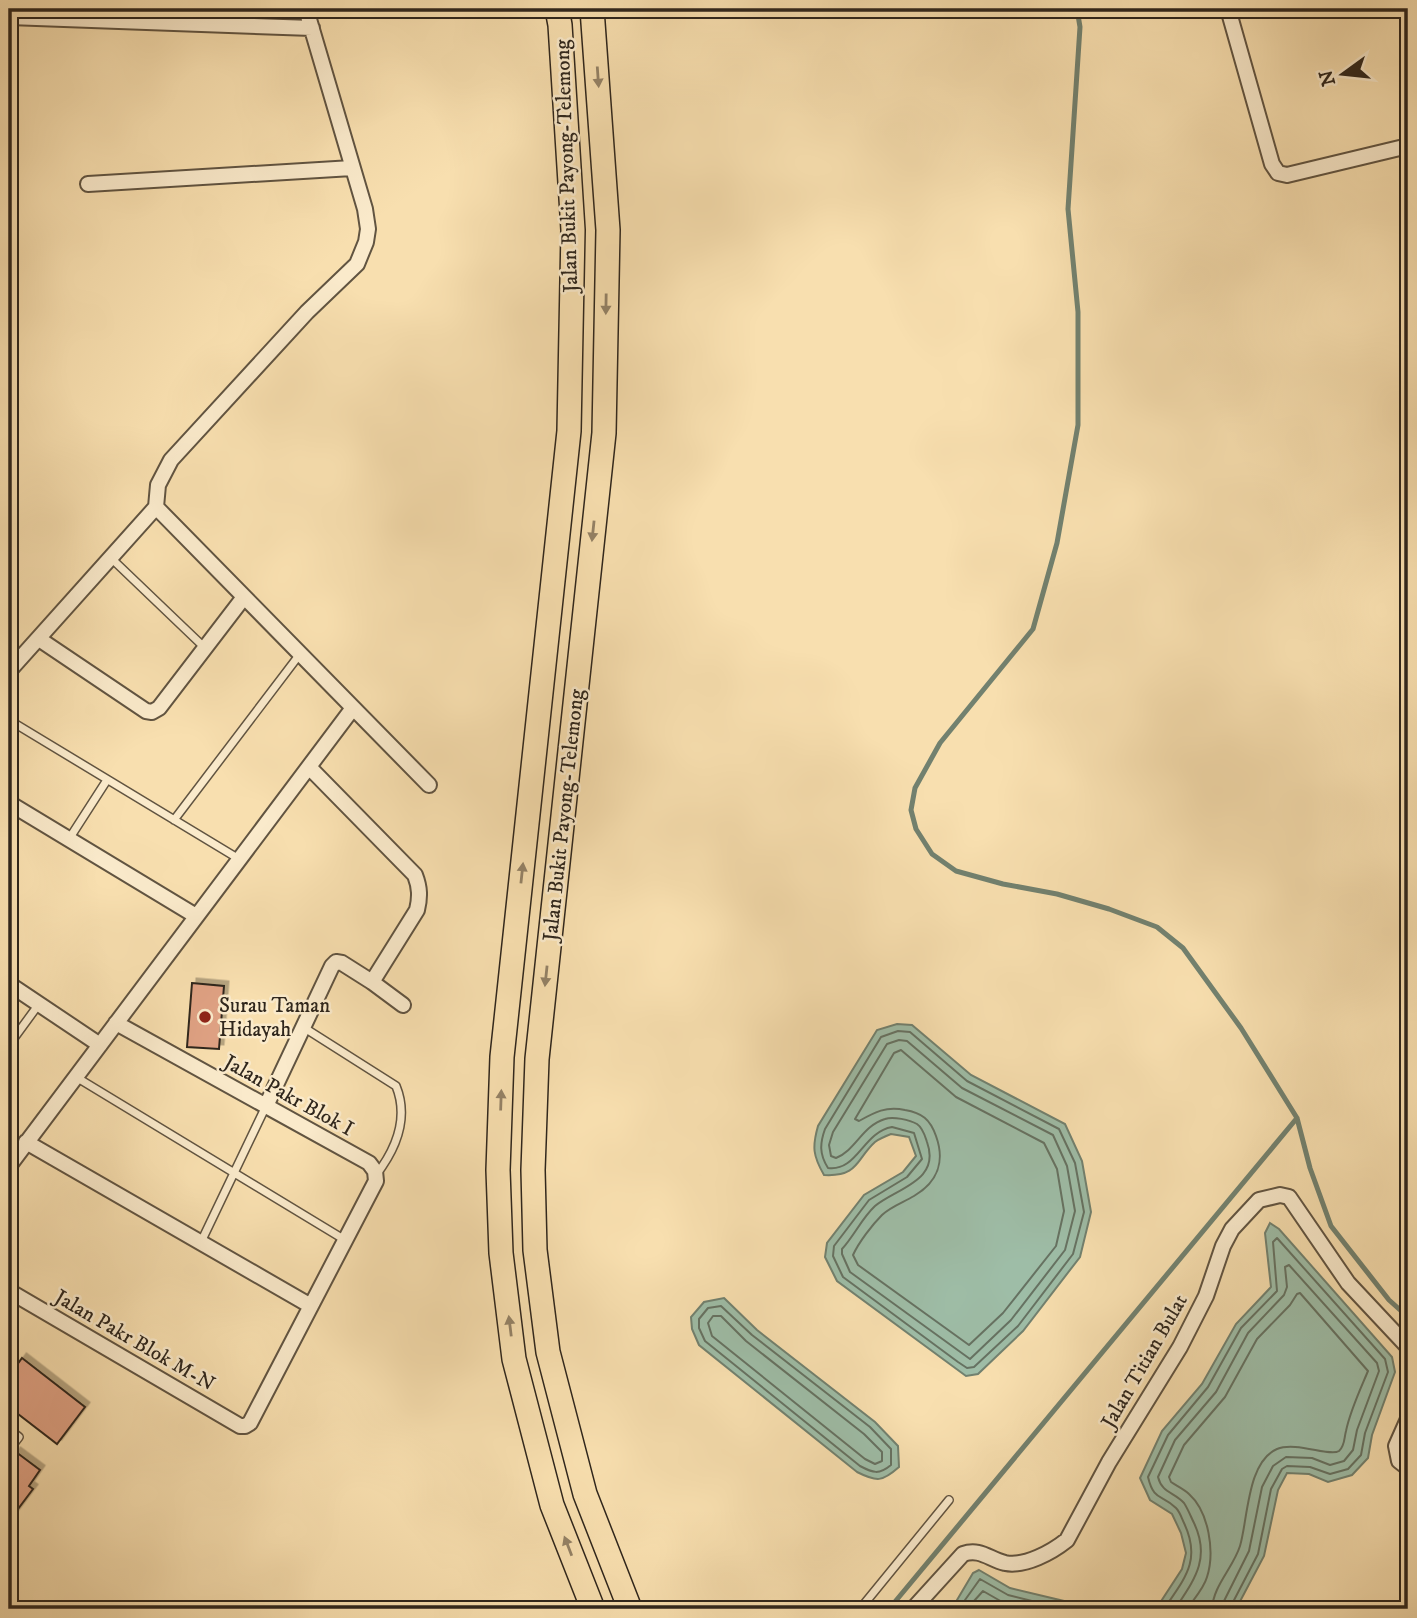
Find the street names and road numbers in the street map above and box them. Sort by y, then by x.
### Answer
street label: Jalan Bukit Payong-Telemong [550,38,584,295]
street label: Jalan Bukit Payong-Telemong [538,687,590,944]
street label: Jalan Pakr Blok I [217,1048,358,1142]
street label: Jalan Pakr Blok M-N [48,1283,219,1397]
street label: Jalan Titian Bulat [1095,1290,1194,1435]

